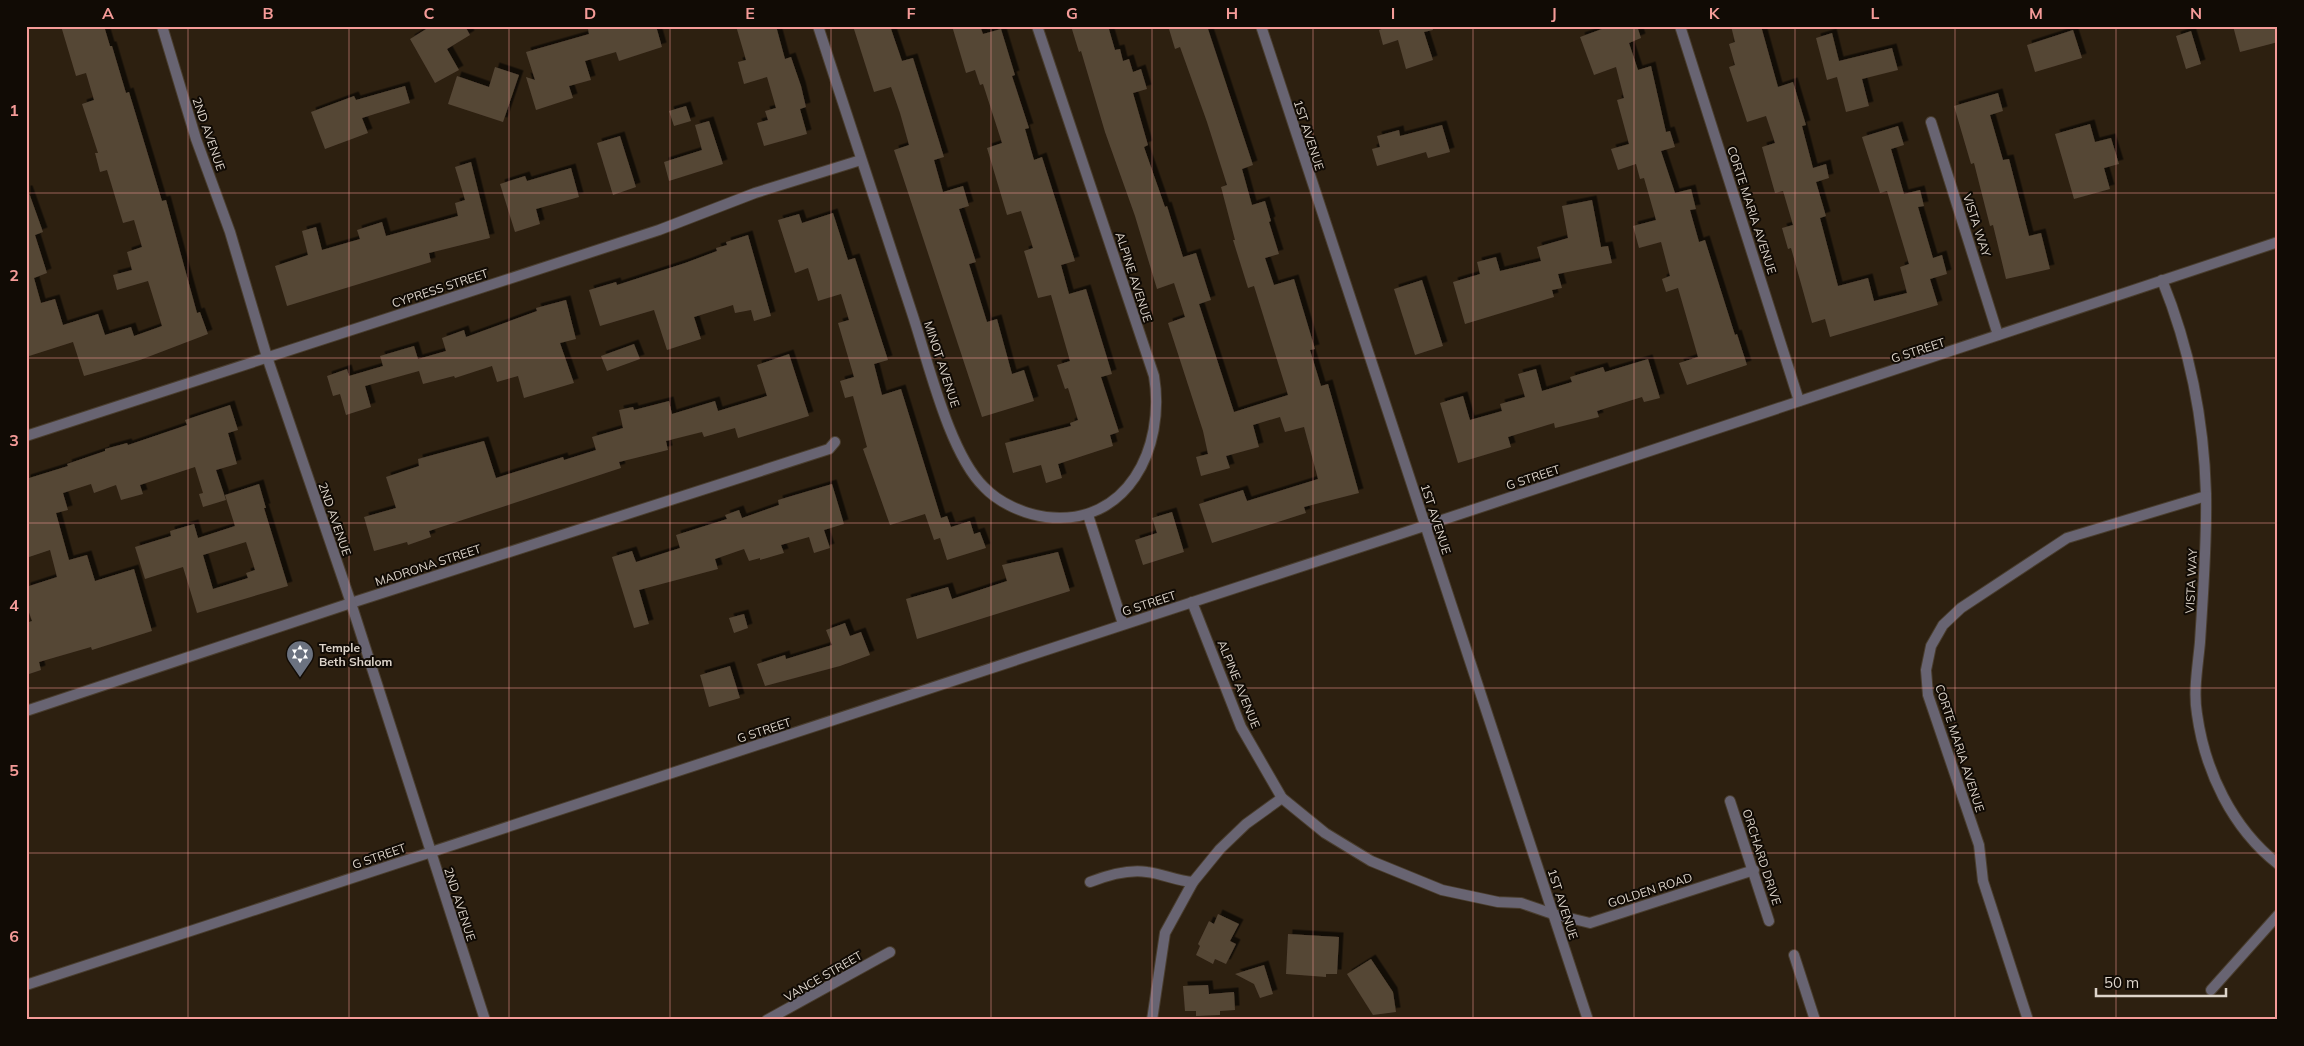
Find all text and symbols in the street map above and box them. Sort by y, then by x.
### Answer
text: A [102,3,114,23]
text: B [262,3,274,23]
text: C [424,3,435,23]
text: D [584,3,596,23]
text: E [745,3,755,23]
text: F [906,3,916,23]
text: G [1066,3,1078,23]
text: H [1226,3,1238,23]
text: I [1391,3,1395,23]
text: J [1551,3,1557,23]
text: K [1709,3,1721,23]
text: L [1871,3,1880,23]
text: M [2029,3,2043,23]
text: N [2190,3,2202,23]
street label: 2ND AVENUE [189,95,229,173]
street label: 1ST AVENUE [1291,98,1327,172]
text: 1 [9,100,19,120]
street label: CORTE MARIA AVENUE [1724,144,1780,276]
street label: VISTA WAY [1960,192,1994,259]
street label: ALPINE AVENUE [1112,230,1156,324]
text: 2 [9,265,19,285]
street label: CYPRESS STREET [390,265,491,311]
street label: MINOT AVENUE [921,319,963,409]
street label: G STREET [1889,334,1948,366]
text: 3 [9,430,19,450]
street label: G STREET [1504,461,1563,493]
street label: 2ND AVENUE [315,480,355,558]
street label: 1ST AVENUE [1418,482,1454,556]
street label: MADRONA STREET [373,541,484,589]
street label: VISTA WAY [2182,547,2200,614]
street label: G STREET [1120,587,1179,619]
text: 4 [9,595,19,615]
street label: ALPINE AVENUE [1214,638,1264,730]
synagogue icon: Temple Beth Shalom [285,639,315,678]
place label: Temple Beth Shalom [319,640,393,669]
street label: CORTE MARIA AVENUE [1932,682,1988,814]
street label: G STREET [735,714,794,746]
text: 5 [9,760,19,780]
street label: ORCHARD DRIVE [1739,807,1785,907]
street label: G STREET [350,840,409,872]
street label: 2ND AVENUE [441,865,479,943]
street label: 1ST AVENUE [1545,867,1581,941]
street label: GOLDEN ROAD [1606,869,1694,911]
text: 6 [9,926,19,946]
street label: VANCE STREET [781,947,865,1004]
scale bar [2096,966,2226,998]
text: 50 m [2104,973,2139,992]

